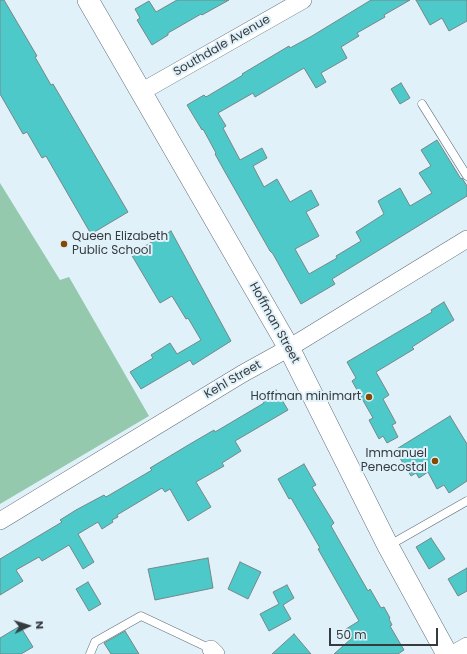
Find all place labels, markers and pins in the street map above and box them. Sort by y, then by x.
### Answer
place label: Queen Elizabeth Public School [72,230,168,258]
marker: Queen Elizabeth Public School [59,239,69,249]
place label: Hoffman minimart [251,390,361,404]
marker: Hoffman minimart [364,392,374,402]
place label: Immanuel Penecostal [361,447,427,475]
marker: Immanuel Penecostal [430,456,440,466]

